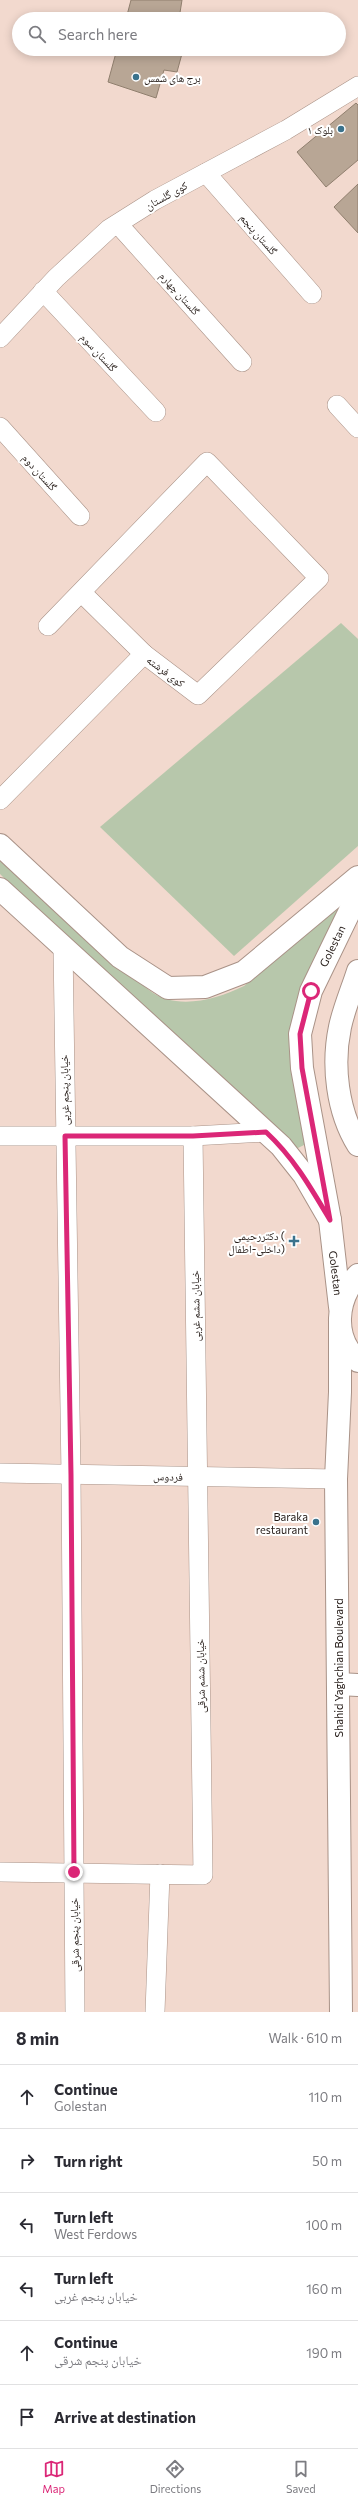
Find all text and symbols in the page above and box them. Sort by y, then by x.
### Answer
search box [12,12,346,56]
icon: search [26,23,48,45]
text: Search here [58,25,137,43]
place label: برج های شمس [144,71,201,85]
marker: برج های شمس [131,72,141,82]
place label: بلوک ۱ [307,123,333,136]
marker: بلوک ۱ [336,124,346,134]
street label: کوی گلستان [143,178,190,213]
street label: گلستان پنجم [236,211,281,259]
street label: گلستان چهارم [157,269,203,318]
street label: گلستان سوم [77,330,120,375]
street label: گلستان دوم [19,451,60,494]
street label: کوی فرشته [144,653,188,690]
street label: Golestan [316,923,348,969]
route start [302,982,320,1000]
street label: خیابان پنجم غربی [57,1054,73,1126]
place label: دکتررحیمی ( داخلی-اطفال) [228,1229,285,1256]
marker: دکتررحیمی ( داخلی-اطفال) [288,1235,300,1247]
street label: Golestan [327,1250,345,1296]
street label: خیابان ششم غربی [188,1270,204,1342]
street label: فردوس [153,1469,183,1484]
place label: Baraka restaurant [256,1510,308,1536]
marker: Baraka restaurant [311,1517,321,1527]
street label: Shahid Yaghchian Boulevard [332,1598,345,1738]
street label: خیابان ششم شرقی [193,1639,209,1713]
route end [65,1863,83,1881]
street label: خیابان پنجم شرقی [67,1898,83,1972]
text: 8 min [16,2028,59,2049]
text: Walk · 610 m [268,2030,342,2046]
text: Continue [54,2080,118,2098]
icon: ahead [16,2086,38,2108]
text: 110 m [309,2089,342,2105]
text: Golestan [54,2098,107,2114]
icon: right [16,2150,38,2172]
text: Turn right [54,2152,123,2170]
text: 50 m [312,2153,342,2169]
text: Turn left [54,2208,113,2226]
icon: left [16,2214,38,2236]
text: 100 m [306,2217,342,2233]
text: West Ferdows [54,2226,137,2242]
text: Turn left [54,2269,113,2287]
icon: left [16,2278,38,2300]
text: 160 m [306,2281,342,2297]
text: خیابان پنجم غربی [54,2288,138,2304]
text: Continue [54,2333,118,2351]
icon: ahead [16,2342,38,2364]
text: 190 m [306,2345,342,2361]
text: خیابان پنجم شرقی [54,2352,142,2368]
icon: arrive [16,2406,38,2428]
text: Arrive at destination [54,2408,196,2426]
tab: Map [42,2458,65,2495]
tab: Directions [150,2458,201,2495]
tab: Saved [286,2458,316,2495]

